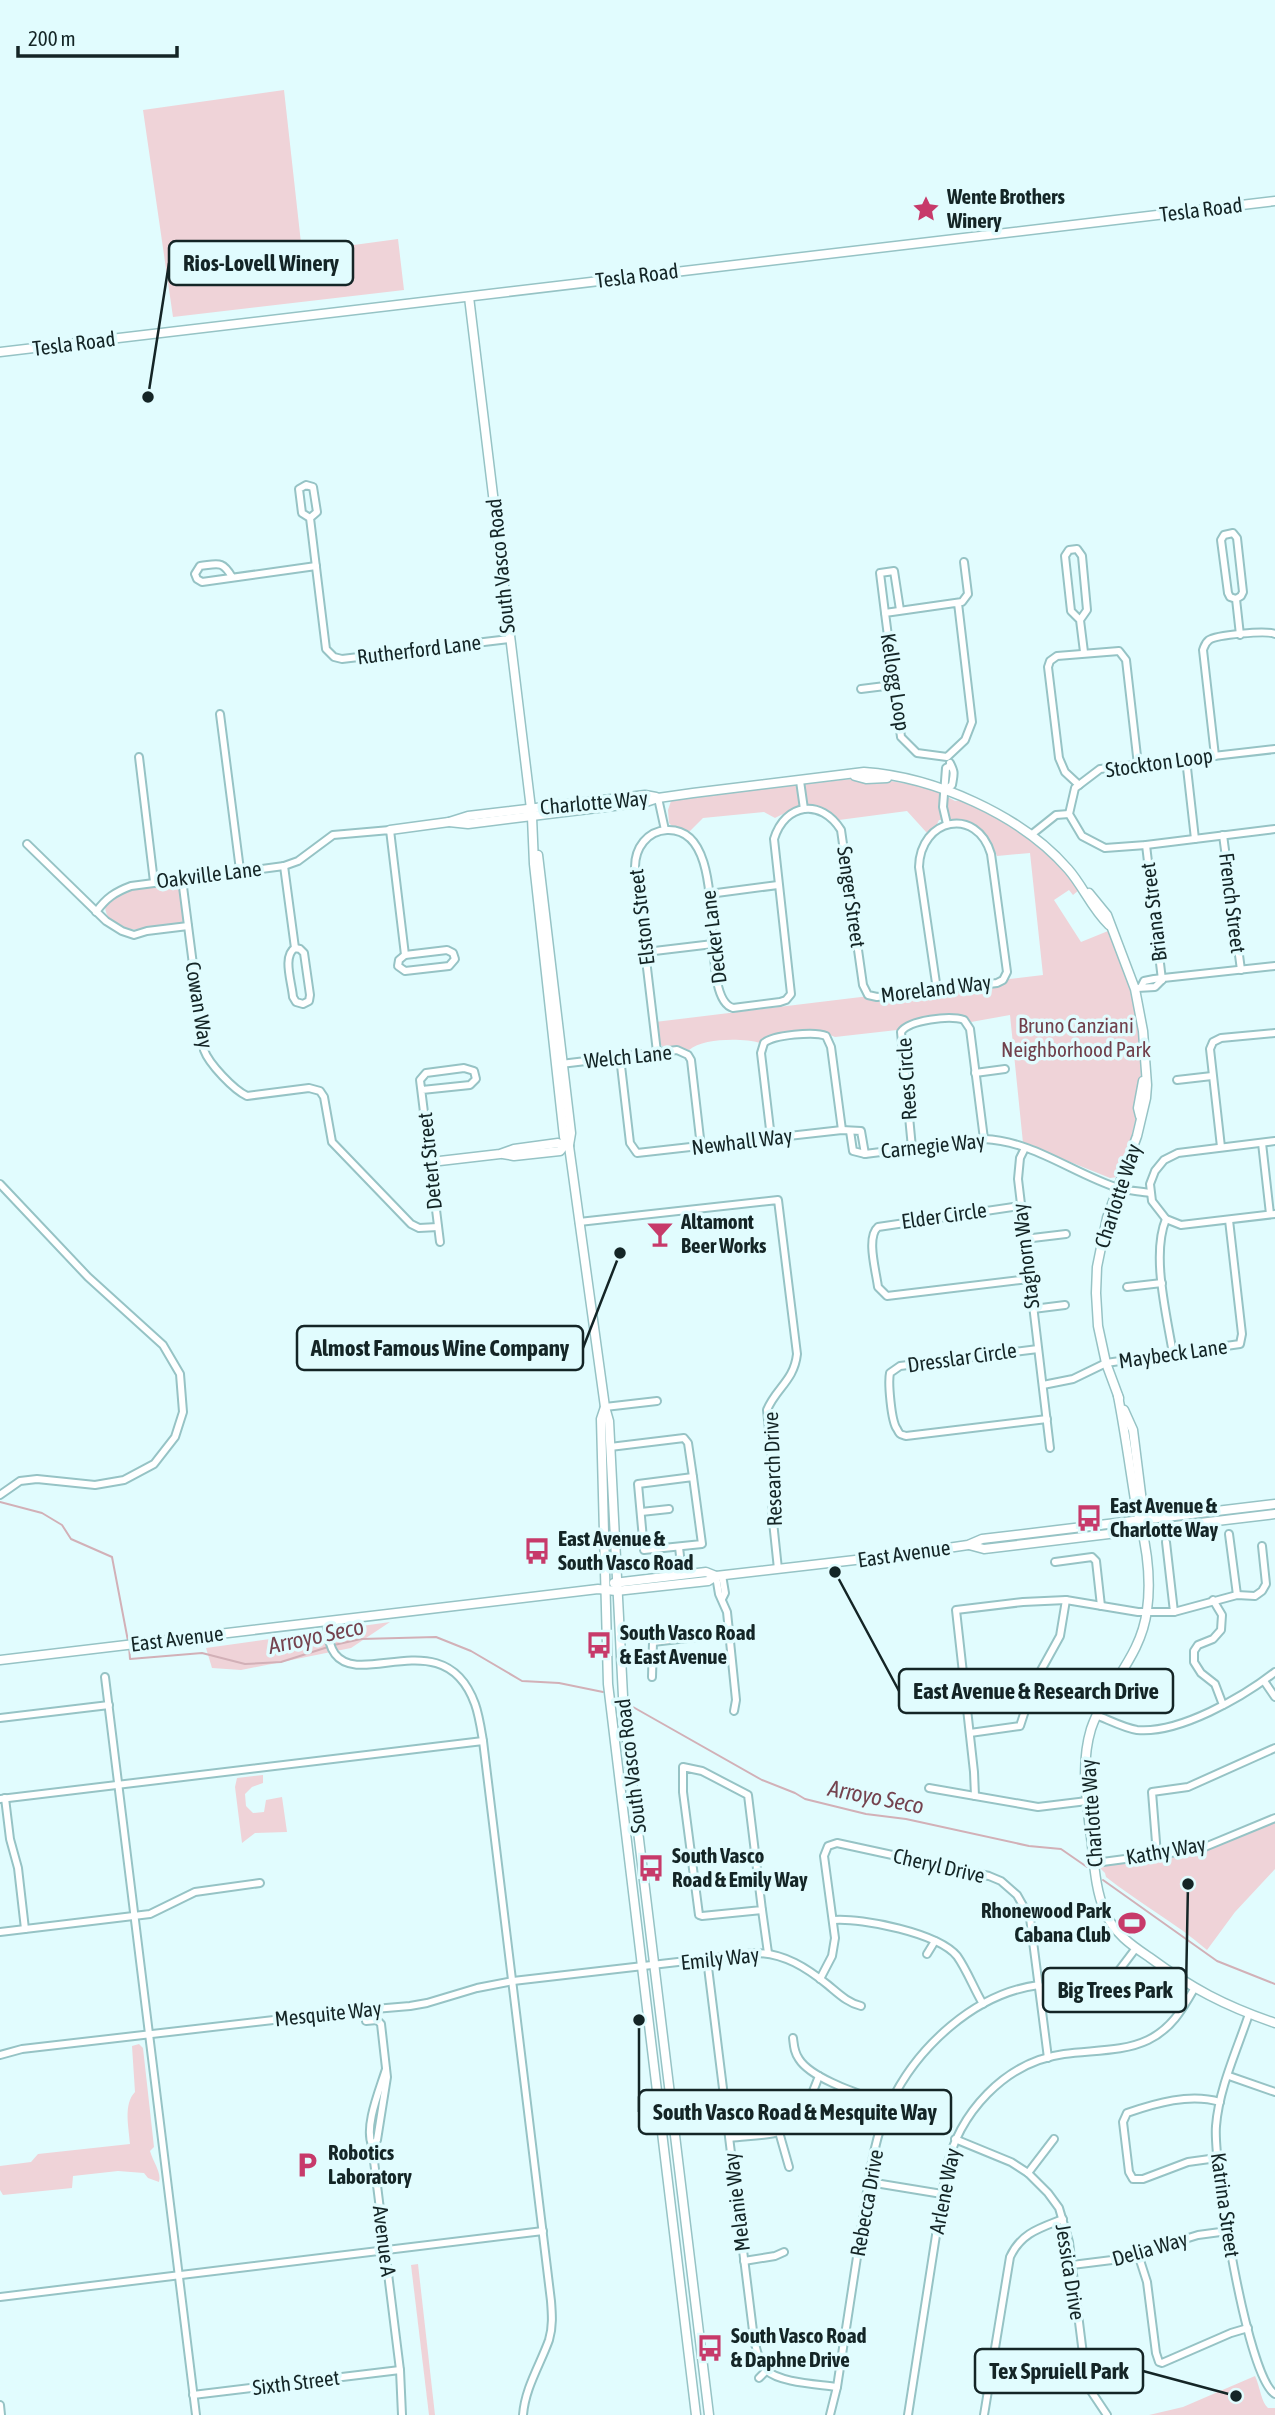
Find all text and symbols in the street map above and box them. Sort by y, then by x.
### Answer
scale bar [18,14,177,58]
text: 200 m [28,26,76,50]
place label: Wente Brothers Winery [946,184,1066,232]
street label: Tesla Road [1158,192,1244,226]
place icon: Wente Brothers Winery [911,194,941,224]
callout: Rios-Lovell Winery [169,241,353,285]
text: Rios-Lovell Winery [183,250,339,276]
street label: Tesla Road [594,258,680,292]
street label: Tesla Road [31,326,117,360]
street label: South Vasco Road [481,498,519,635]
street label: Rutherford Lane [356,629,482,669]
street label: Kellogg Loop [876,631,916,732]
street label: Stockton Loop [1104,743,1214,781]
street label: Charlotte Way [539,785,649,819]
street label: Senger Street [833,845,871,949]
street label: French Street [1215,851,1251,954]
street label: Oakville Lane [155,856,263,892]
street label: Briana Street [1135,861,1171,963]
street label: Elston Street [623,868,659,967]
street label: Decker Lane [695,889,731,985]
street label: Cowan Way [181,960,219,1050]
street label: Moreland Way [879,969,993,1007]
park label: Bruno Canziani Neighborhood Park [1001,1013,1151,1061]
street label: Rees Circle [891,1037,921,1121]
street label: Welch Lane [583,1039,673,1073]
street label: Detert Street [412,1111,446,1211]
street label: Newhall Way [690,1123,794,1159]
street label: Carnegie Way [880,1128,986,1162]
street label: Charlotte Way [1089,1140,1145,1251]
street label: Elder Circle [900,1197,988,1233]
street label: Staghorn Way [1007,1202,1043,1310]
place label: Altamont Beer Works [680,1209,767,1257]
bar icon: Altamont Beer Works [645,1219,675,1249]
callout: Almost Famous Wine Company [297,1326,583,1370]
street label: Maybeck Lane [1117,1334,1229,1373]
text: Almost Famous Wine Company [310,1335,570,1361]
street label: Dresslar Circle [906,1337,1018,1377]
street label: Research Drive [758,1411,786,1527]
place label: East Avenue & Charlotte Way [1110,1493,1218,1541]
bus stop icon: East Avenue & Charlotte Way [1074,1503,1104,1533]
place label: East Avenue & South Vasco Road [558,1526,693,1574]
street label: East Avenue [856,1535,952,1571]
bus stop icon: East Avenue & South Vasco Road [522,1536,552,1566]
water label: Arroyo Seco [265,1613,366,1659]
street label: East Avenue [129,1620,225,1656]
place label: South Vasco Road & East Avenue [620,1620,755,1668]
bus stop icon: South Vasco Road & East Avenue [584,1630,614,1660]
callout: East Avenue & Research Drive [899,1669,1173,1713]
text: East Avenue & Research Drive [913,1678,1159,1704]
street label: South Vasco Road [610,1697,650,1835]
street label: Charlotte Way [1075,1758,1107,1868]
water label: Arroyo Seco [825,1775,926,1819]
street label: Kathy Way [1124,1831,1208,1869]
place label: South Vasco Road & Emily Way [672,1843,808,1891]
street label: Cheryl Drive [891,1843,987,1887]
bus stop icon: South Vasco Road & Emily Way [636,1853,666,1883]
place label: Rhonewood Park Cabana Club [981,1898,1112,1946]
sports icon: Rhonewood Park Cabana Club [1117,1908,1147,1938]
street label: Emily Way [679,1942,761,1974]
callout: Big Trees Park [1043,1968,1186,2012]
text: Big Trees Park [1057,1977,1173,2003]
street label: Mesquite Way [273,1995,383,2031]
callout: South Vasco Road & Mesquite Way [639,2090,951,2134]
text: South Vasco Road & Mesquite Way [653,2099,937,2125]
place label: Robotics Laboratory [328,2140,412,2188]
street label: Arlene Way [924,2145,964,2236]
street label: Rebecca Drive [845,2147,887,2258]
parking icon: Robotics Laboratory [292,2150,322,2180]
street label: Melanie Way [718,2151,754,2253]
street label: Katrina Street [1207,2151,1245,2259]
street label: Avenue A [369,2204,401,2278]
street label: Jessica Drive [1052,2222,1090,2322]
street label: Delia Way [1109,2226,1191,2270]
place label: South Vasco Road & Daphne Drive [731,2323,866,2371]
bus stop icon: South Vasco Road & Daphne Drive [695,2333,725,2363]
callout: Tex Spruiell Park [975,2349,1143,2393]
text: Tex Spruiell Park [989,2358,1130,2384]
street label: Sixth Street [251,2365,341,2399]

